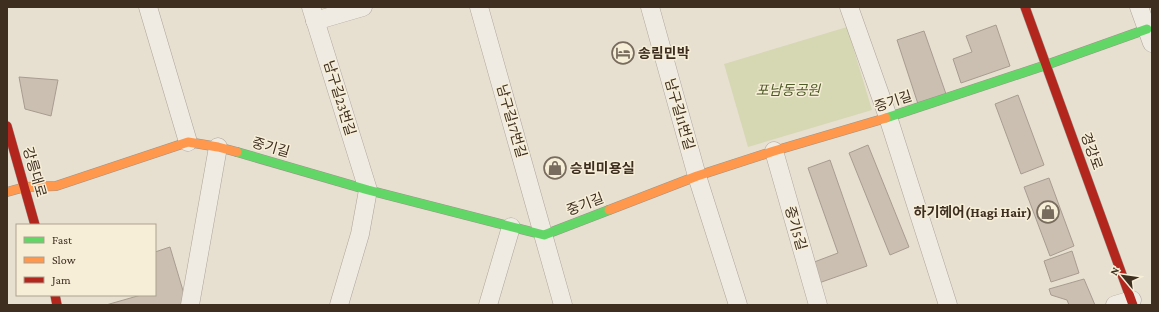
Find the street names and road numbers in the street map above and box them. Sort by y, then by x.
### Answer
street label: 남구길23번길 [321,58,359,138]
street label: 남구길11번길 [662,76,698,152]
street label: 남구길17번길 [494,82,530,160]
street label: 중기길 [872,87,914,115]
street label: 경강로 [1078,130,1106,172]
street label: 중기길 [250,134,292,160]
street label: 강릉대로 [20,145,50,199]
street label: 중기길 [564,190,606,218]
street label: 중기5길 [782,204,810,252]

